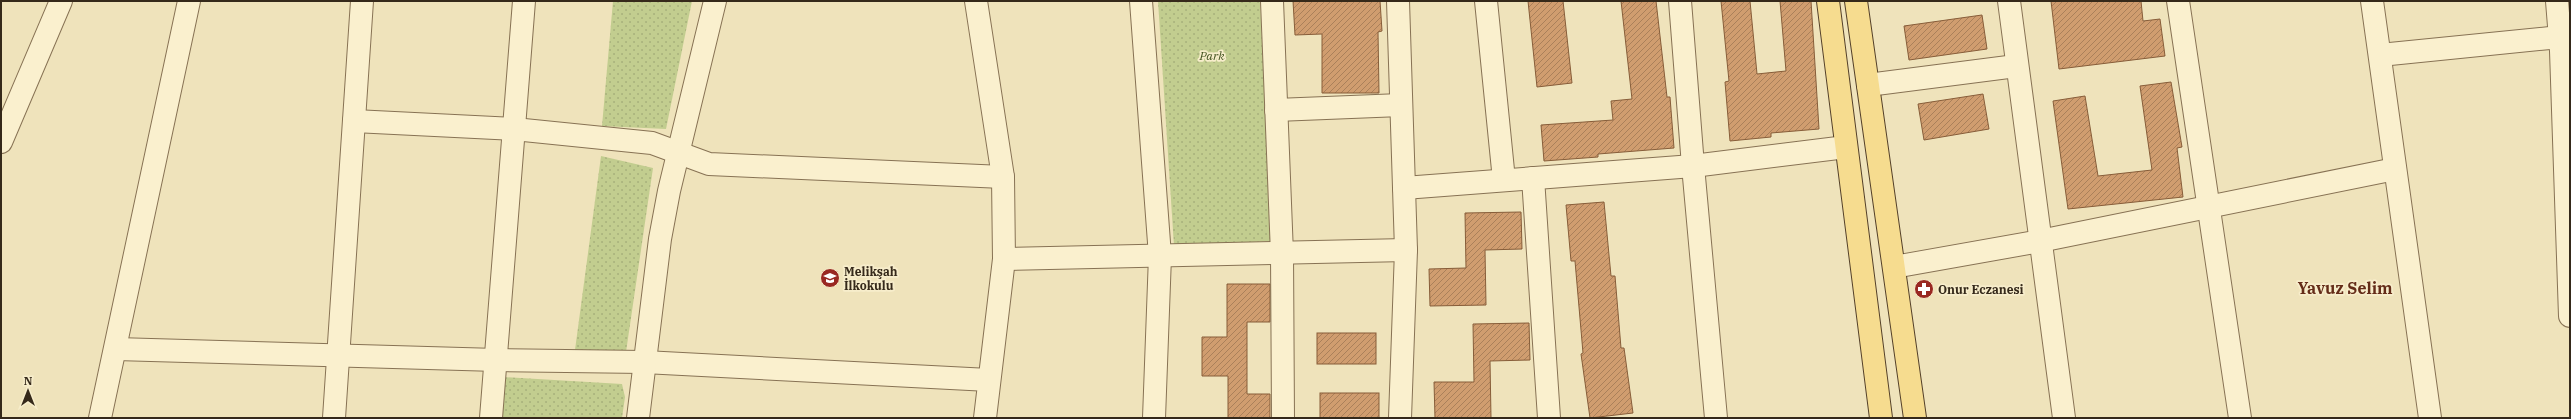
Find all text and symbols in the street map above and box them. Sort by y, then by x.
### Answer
park label: Park [1198,48,1225,63]
place label: Melikşah İlkokulu [844,264,898,293]
school or university icon: Melikşah İlkokulu [819,267,841,289]
pharmacy icon: Onur Eczanesi [1913,278,1935,300]
district label: Yavuz Selim [2297,278,2393,298]
place label: Onur Eczanesi [1938,282,2024,297]
north arrow [8,371,48,411]
text: N [24,374,33,388]

